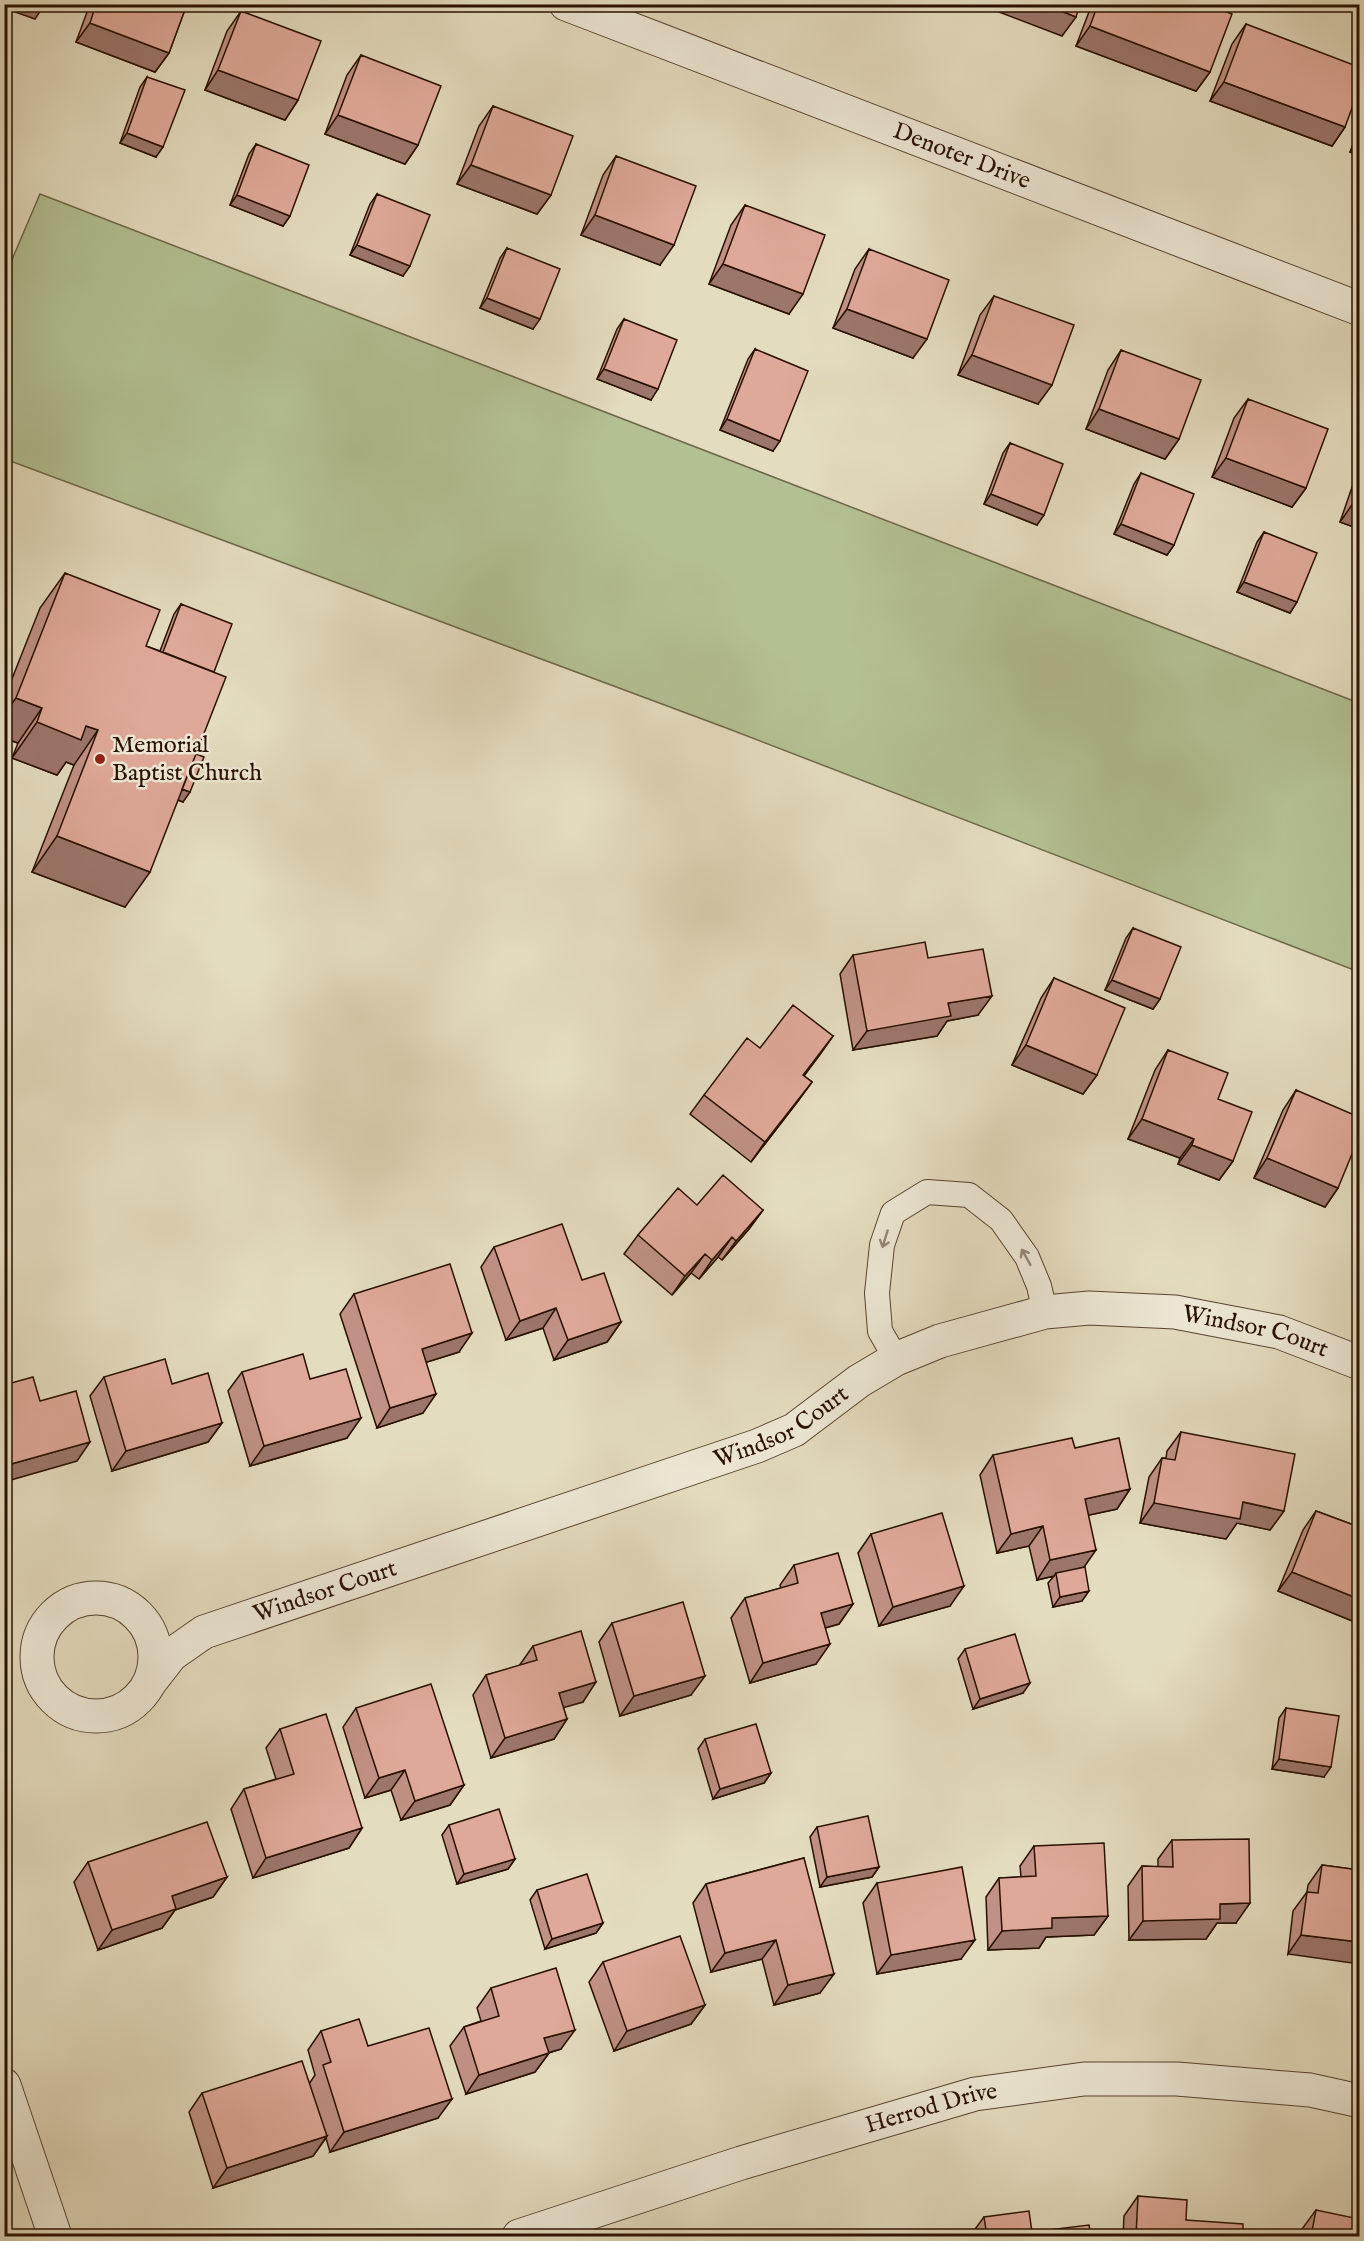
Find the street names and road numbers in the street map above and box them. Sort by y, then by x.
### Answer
street label: Denoter Drive [888,116,1035,197]
street label: Windsor Court [1180,1298,1333,1365]
street label: Windsor Court [710,1379,855,1475]
street label: Windsor Court [249,1553,401,1630]
street label: Herrod Drive [862,2076,999,2141]

